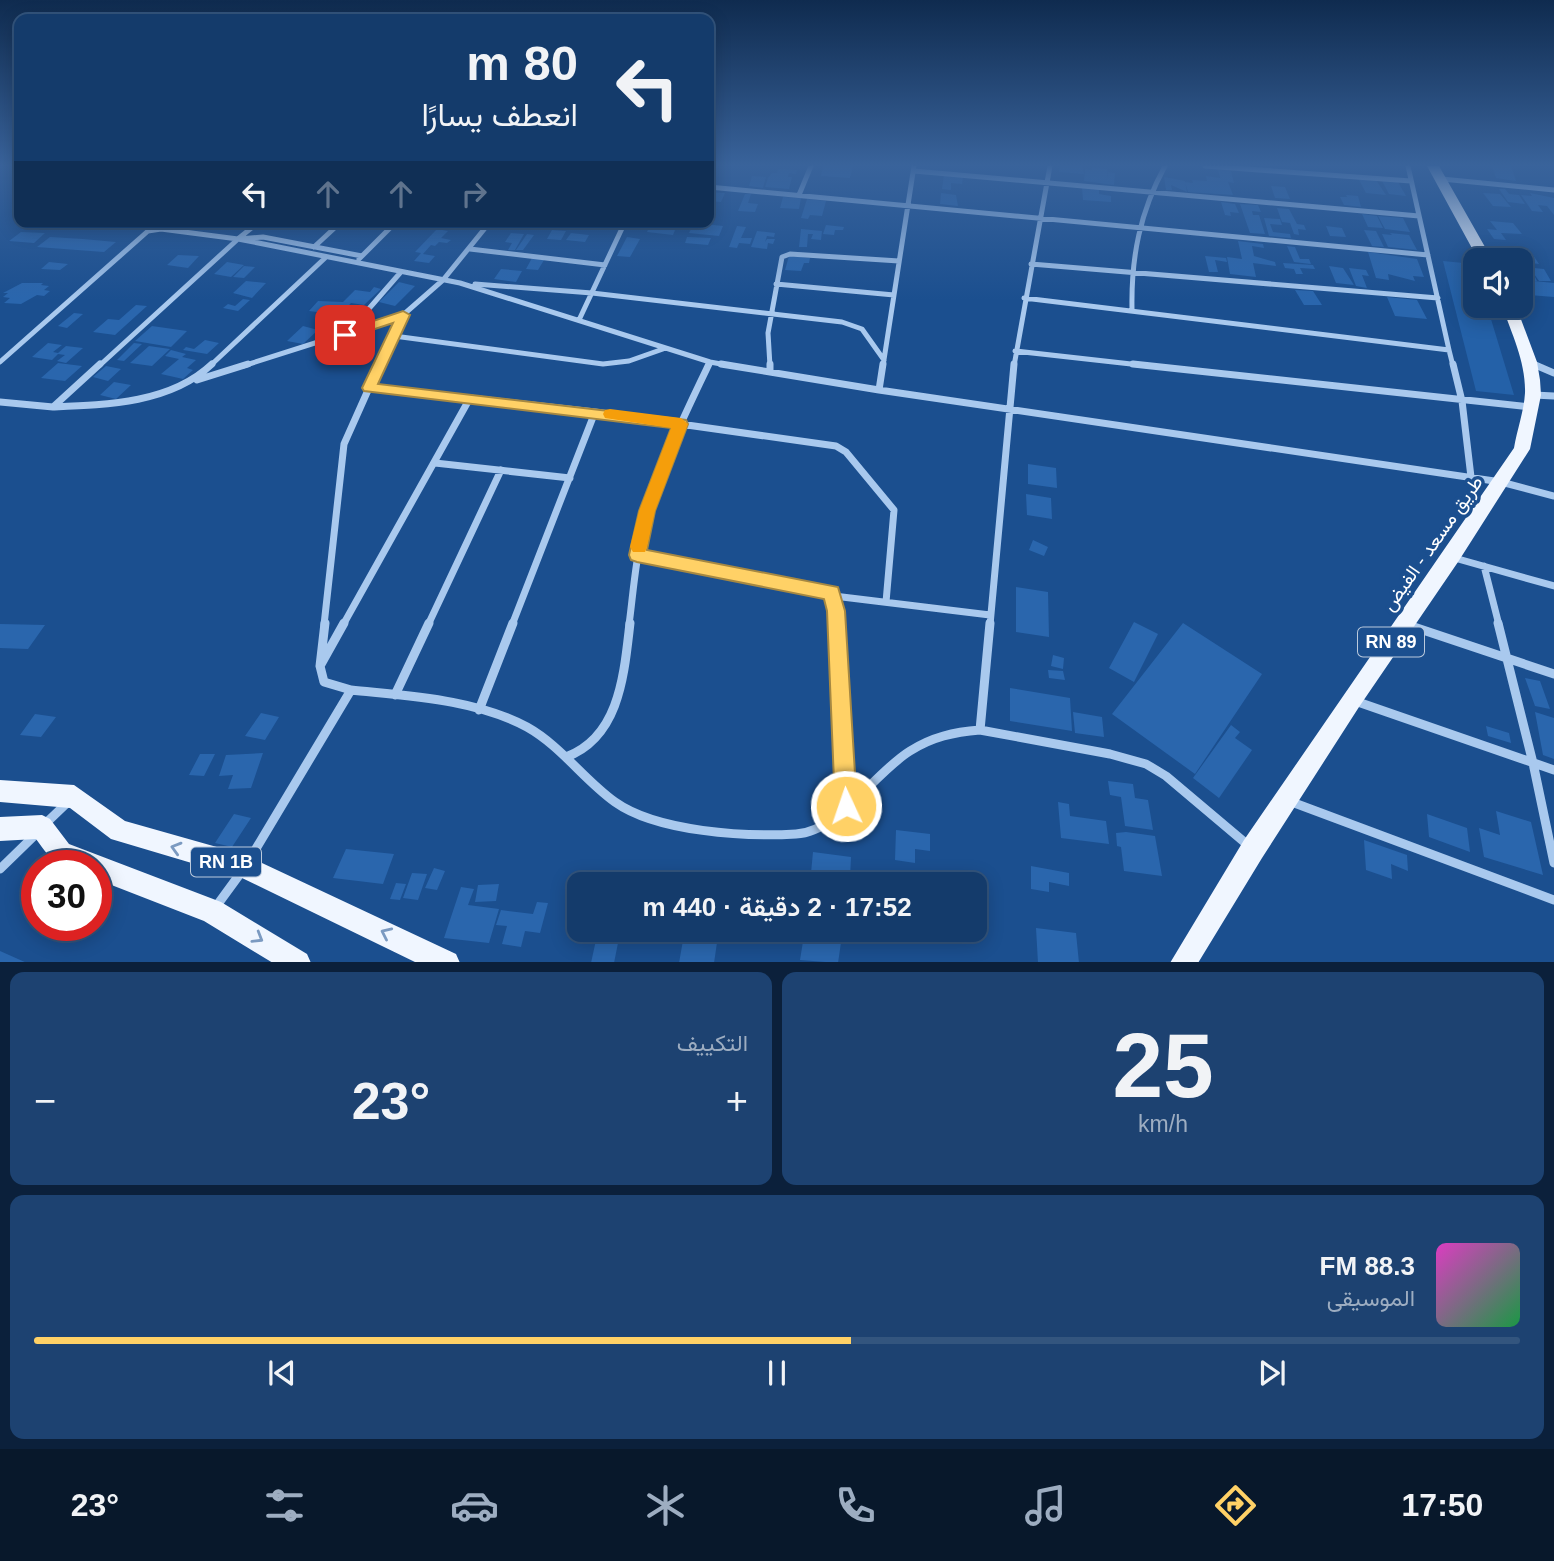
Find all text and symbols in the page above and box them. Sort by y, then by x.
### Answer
text: 80 m [466,36,578,90]
icon: left [602,42,693,133]
text: انعطف يسارًا [421,97,578,133]
icon: left [236,175,274,213]
icon: ahead [309,175,347,213]
icon: ahead [382,175,420,213]
icon: right [455,175,493,213]
map controls [1463,248,1533,318]
button: sound [1463,248,1533,318]
pin [315,305,375,365]
icon: arrive [326,316,364,354]
street label: طريق مسعد - الفيض [1378,472,1488,615]
road number: RN 89 [1358,628,1424,656]
position arrow [809,769,883,843]
one-way arrow [170,841,182,856]
road number: RN 1B [191,848,261,876]
speed limit sign: 30 [21,850,112,941]
text: 17:52 · 2 دقيقة · 440 m [642,892,912,922]
one-way arrow [380,928,393,942]
one-way arrow [250,930,263,943]
text: 25 [1112,1015,1214,1116]
text: التكييف [677,1030,748,1056]
text: 23° [352,1072,430,1130]
text: − [34,1080,56,1122]
text: + [726,1080,748,1122]
text: km/h [1138,1111,1188,1137]
text: 88.3 FM [1320,1251,1415,1281]
text: الموسيقى [1327,1285,1415,1311]
icon: previous [263,1354,301,1392]
icon: pause [758,1354,796,1392]
icon: next [1253,1354,1291,1392]
icon: filters [260,1481,309,1530]
icon: car [450,1481,499,1530]
icon: climate [641,1481,690,1530]
icon: phone [831,1481,880,1530]
icon: music [1021,1481,1070,1530]
icon: directions [1211,1481,1260,1530]
text: 23° [71,1487,119,1523]
text: 17:50 [1402,1487,1483,1523]

